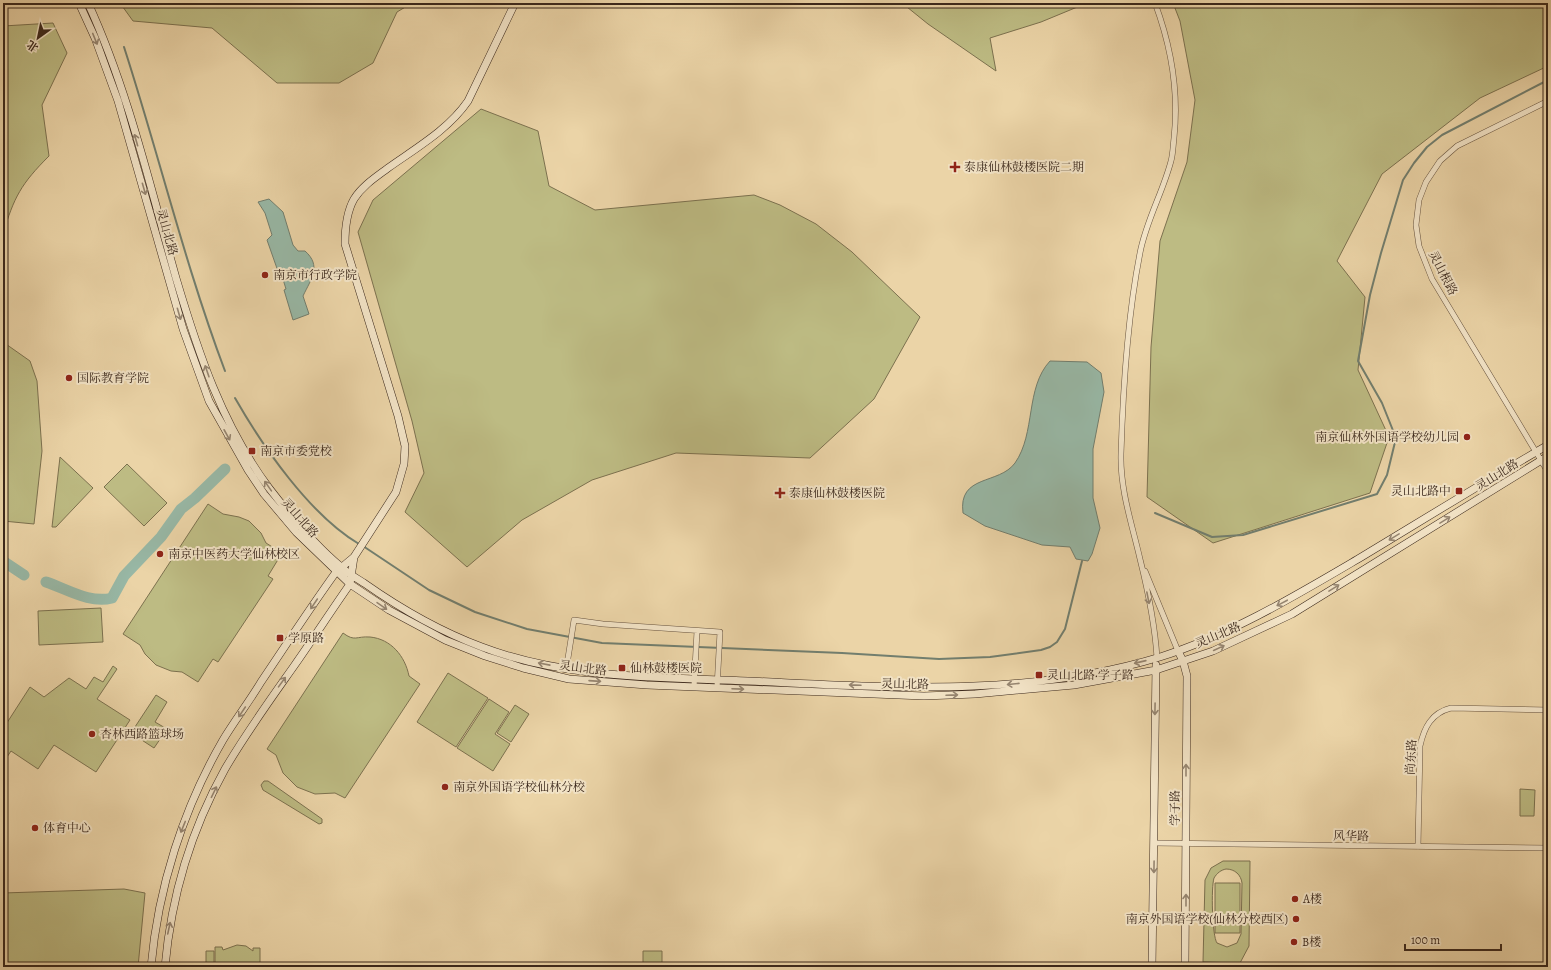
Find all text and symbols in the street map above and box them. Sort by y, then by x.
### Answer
north arrow [18,18,58,58]
one-way arrow [92,32,99,44]
text: 北 [24,37,42,55]
one-way arrow [132,134,139,147]
place label: 泰康仙林鼓楼医院二期 [964,159,1084,175]
marker: 泰康仙林鼓楼医院二期 [949,161,961,173]
one-way arrow [140,182,148,195]
street label: 灵山北路 [153,207,181,257]
street label: 灵山根路 [1425,248,1461,298]
place label: 南京市行政学院 [273,267,357,283]
marker: 南京市行政学院 [260,270,270,280]
one-way arrow [176,307,183,320]
one-way arrow [202,366,210,378]
place label: 国际教育学院 [77,370,149,386]
marker: 国际教育学院 [64,373,74,383]
one-way arrow [223,428,231,440]
place label: 南京仙林外国语学校幼儿园 [1315,429,1459,445]
marker: 南京仙林外国语学校幼儿园 [1462,432,1472,442]
place label: 南京市委党校 [260,443,332,459]
marker: 南京市委党校 [247,446,257,456]
street label: 灵山北路 [1472,455,1522,495]
one-way arrow [264,480,272,491]
place label: 灵山北路中 [1391,483,1451,499]
place label: 泰康仙林鼓楼医院 [789,485,885,501]
marker: 灵山北路中 [1454,486,1464,496]
marker: 泰康仙林鼓楼医院 [774,487,786,499]
street label: 灵山北路 [278,495,322,541]
one-way arrow [1439,515,1451,523]
one-way arrow [1388,533,1400,541]
place label: 南京中医药大学仙林校区 [168,546,300,562]
marker: 南京中医药大学仙林校区 [155,549,165,559]
one-way arrow [1328,584,1339,592]
one-way arrow [1144,591,1152,604]
one-way arrow [310,598,318,609]
one-way arrow [1277,600,1289,607]
one-way arrow [376,602,387,610]
street label: 灵山北路 [1193,618,1243,652]
place label: 学原路 [288,630,324,646]
marker: 学原路 [275,633,285,643]
one-way arrow [1213,644,1225,651]
street label: 灵山北路 [558,657,608,679]
one-way arrow [1134,658,1147,666]
one-way arrow [538,660,551,668]
place label: 仙林鼓楼医院 [630,660,702,676]
marker: 仙林鼓楼医院 [617,663,627,673]
place label: 灵山北路·学子路 [1047,667,1134,683]
marker: 灵山北路·学子路 [1034,670,1044,680]
one-way arrow [278,676,287,687]
street label: 灵山北路 [881,676,929,692]
one-way arrow [588,678,601,685]
one-way arrow [1007,680,1020,687]
one-way arrow [849,682,862,689]
one-way arrow [731,685,744,693]
one-way arrow [945,691,958,698]
one-way arrow [1152,702,1159,715]
one-way arrow [238,706,246,717]
place label: 杏林西路篮球场 [100,726,184,742]
marker: 杏林西路篮球场 [87,729,97,739]
street label: 尚东路 [1402,739,1420,775]
one-way arrow [1182,764,1190,777]
place label: 南京外国语学校仙林分校 [453,779,585,795]
marker: 南京外国语学校仙林分校 [440,782,450,792]
one-way arrow [211,786,218,798]
street label: 学子路 [1167,790,1183,826]
place label: 体育中心 [43,820,91,836]
one-way arrow [179,821,187,833]
marker: 体育中心 [30,823,40,833]
street label: 风华路 [1333,828,1369,844]
one-way arrow [1150,860,1157,873]
place label: A楼 [1302,891,1322,907]
one-way arrow [1182,894,1190,907]
marker: A楼 [1290,894,1300,904]
place label: 南京外国语学校(仙林分校西区) [1125,911,1288,927]
marker: 南京外国语学校(仙林分校西区) [1291,914,1301,924]
one-way arrow [165,922,173,935]
scale bar [1405,926,1501,952]
text: 100 m [1411,932,1440,948]
place label: B楼 [1302,934,1321,950]
marker: B楼 [1289,937,1299,947]

